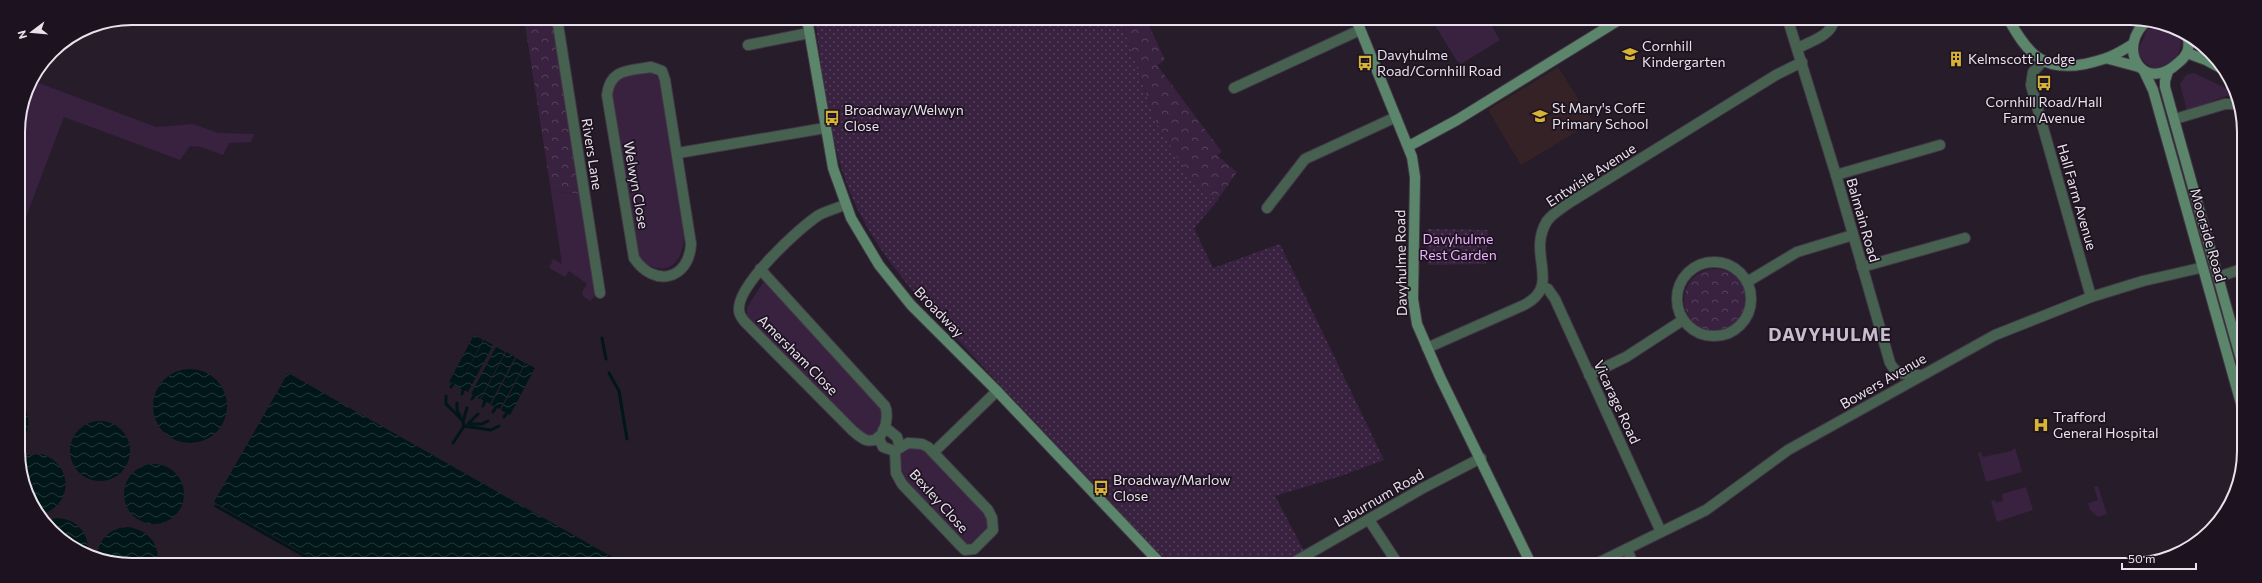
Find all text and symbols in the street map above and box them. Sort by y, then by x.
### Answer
north arrow [12,12,52,52]
text: N [15,29,29,41]
place label: Cornhill Kindergarten [1642,37,1726,70]
school or university icon: Cornhill Kindergarten [1621,45,1639,63]
place label: Davyhulme Road/Cornhill Road [1377,46,1501,79]
building icon: Kelmscott Lodge [1947,50,1965,68]
place label: Kelmscott Lodge [1968,50,2075,67]
bus stop icon: Davyhulme Road/Cornhill Road [1356,54,1374,72]
bus stop icon: Cornhill Road/Hall Farm Avenue [2035,74,2053,92]
place label: Cornhill Road/Hall Farm Avenue [1986,93,2102,126]
place label: St Mary's CofE Primary School [1552,99,1648,132]
place label: Broadway/Welwyn Close [844,101,964,134]
school or university icon: St Mary's CofE Primary School [1531,107,1549,125]
bus stop icon: Broadway/Welwyn Close [823,109,841,127]
street label: Rivers Lane [578,117,607,191]
street label: Entwisle Avenue [1543,139,1639,210]
street label: Welwyn Close [620,140,653,230]
street label: Hall Farm Avenue [2054,142,2101,252]
street label: Balmain Road [1843,176,1884,264]
street label: Moorside Road [2187,186,2230,283]
street label: Davyhulme Road [1391,210,1410,316]
park label: Davyhulme Rest Garden [1419,230,1497,263]
street label: Broadway [911,283,968,340]
street label: Amersham Close [755,311,842,398]
district label: DAVYHULME [1768,323,1892,345]
street label: Bowers Avenue [1837,349,1929,412]
street label: Vicarage Road [1591,357,1644,446]
place label: Trafford General Hospital [2053,408,2159,441]
hospital icon: Trafford General Hospital [2032,416,2050,434]
street label: Bexley Close [906,465,972,536]
street label: Laburnum Road [1331,465,1427,530]
place label: Broadway/Marlow Close [1113,471,1230,504]
bus stop icon: Broadway/Marlow Close [1092,479,1110,497]
scale bar [2122,545,2196,571]
text: 50 m [2128,551,2156,565]

